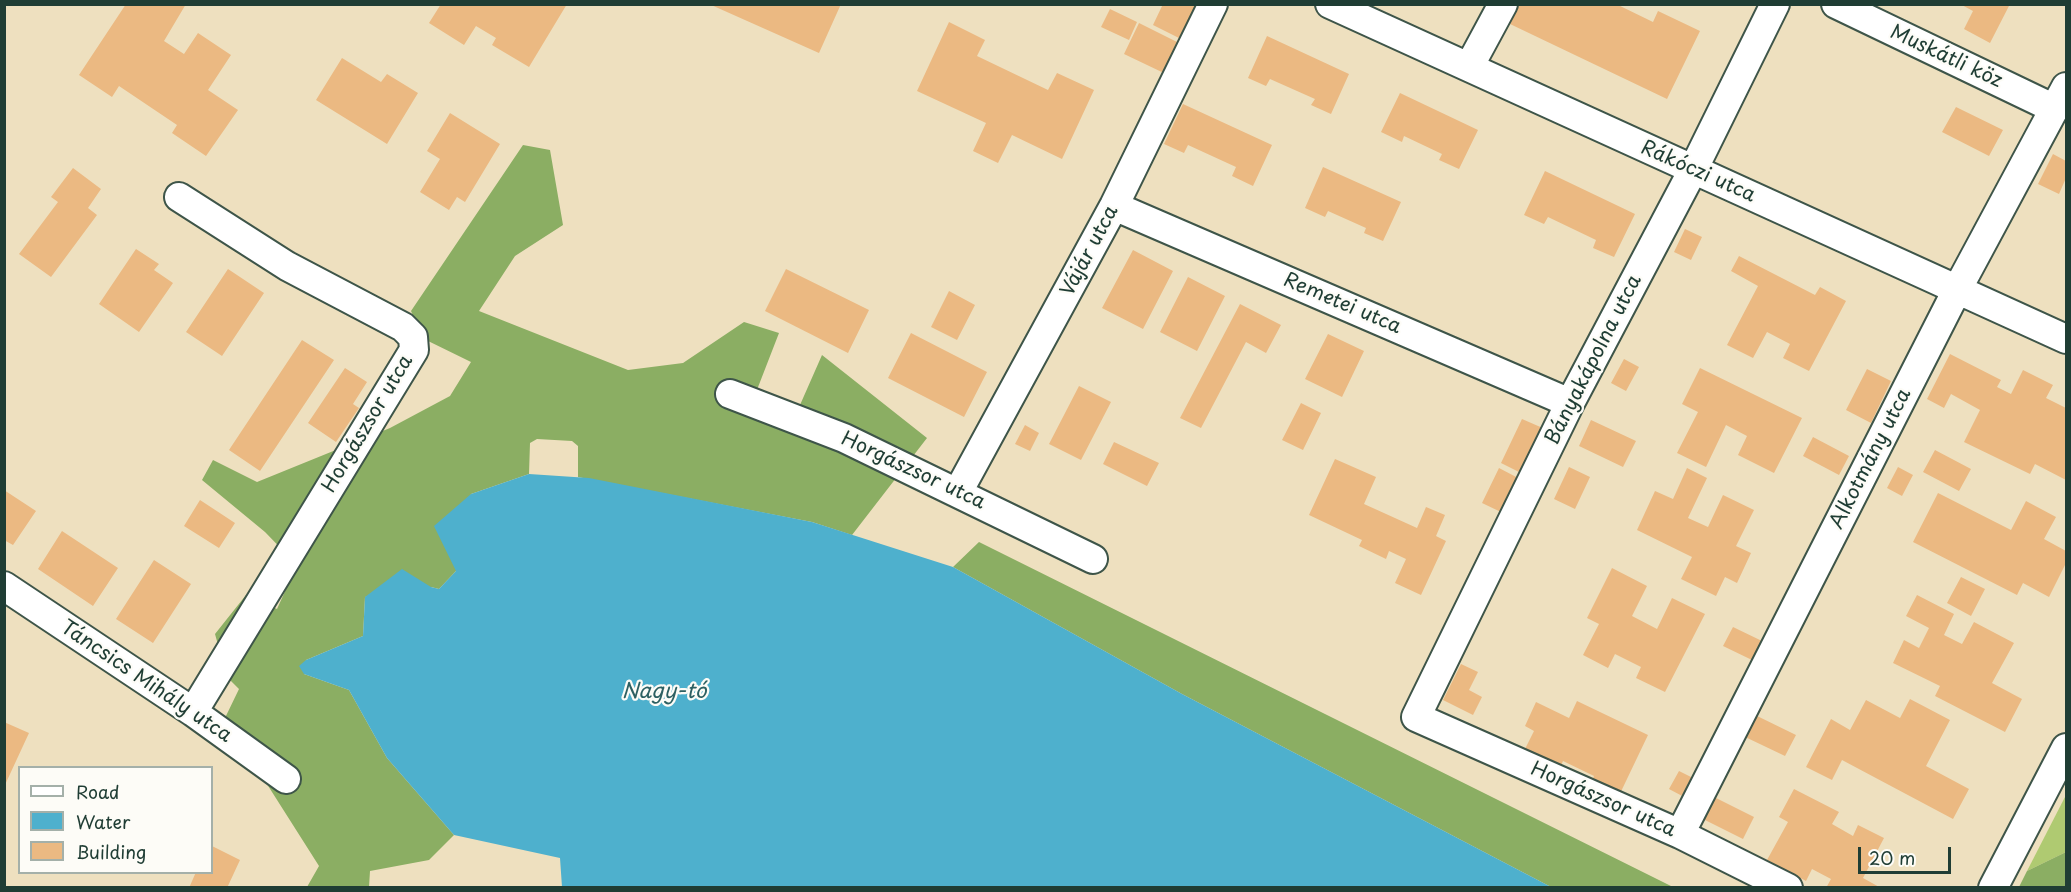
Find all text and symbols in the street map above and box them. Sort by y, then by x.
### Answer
street label: Muskátli köz [1886,20,2006,94]
street label: Rákóczi utca [1637,136,1759,208]
street label: Vájár utca [1056,202,1124,300]
street label: Remetei utca [1279,268,1405,340]
street label: Bányakápolna utca [1541,271,1647,449]
street label: Horgászsor utca [317,351,419,497]
street label: Alkotmány utca [1825,385,1917,533]
street label: Horgászsor utca [837,427,989,515]
street label: Táncsics Mihály utca [56,616,236,748]
water label: Nagy-tó [622,679,706,705]
street label: Horgászsor utca [1527,757,1679,843]
legend [18,766,213,874]
text: Road [76,778,120,805]
text: Water [76,808,130,835]
scale bar [1861,835,1954,873]
text: Building [76,838,146,865]
text: 20 m [1869,844,1915,871]

